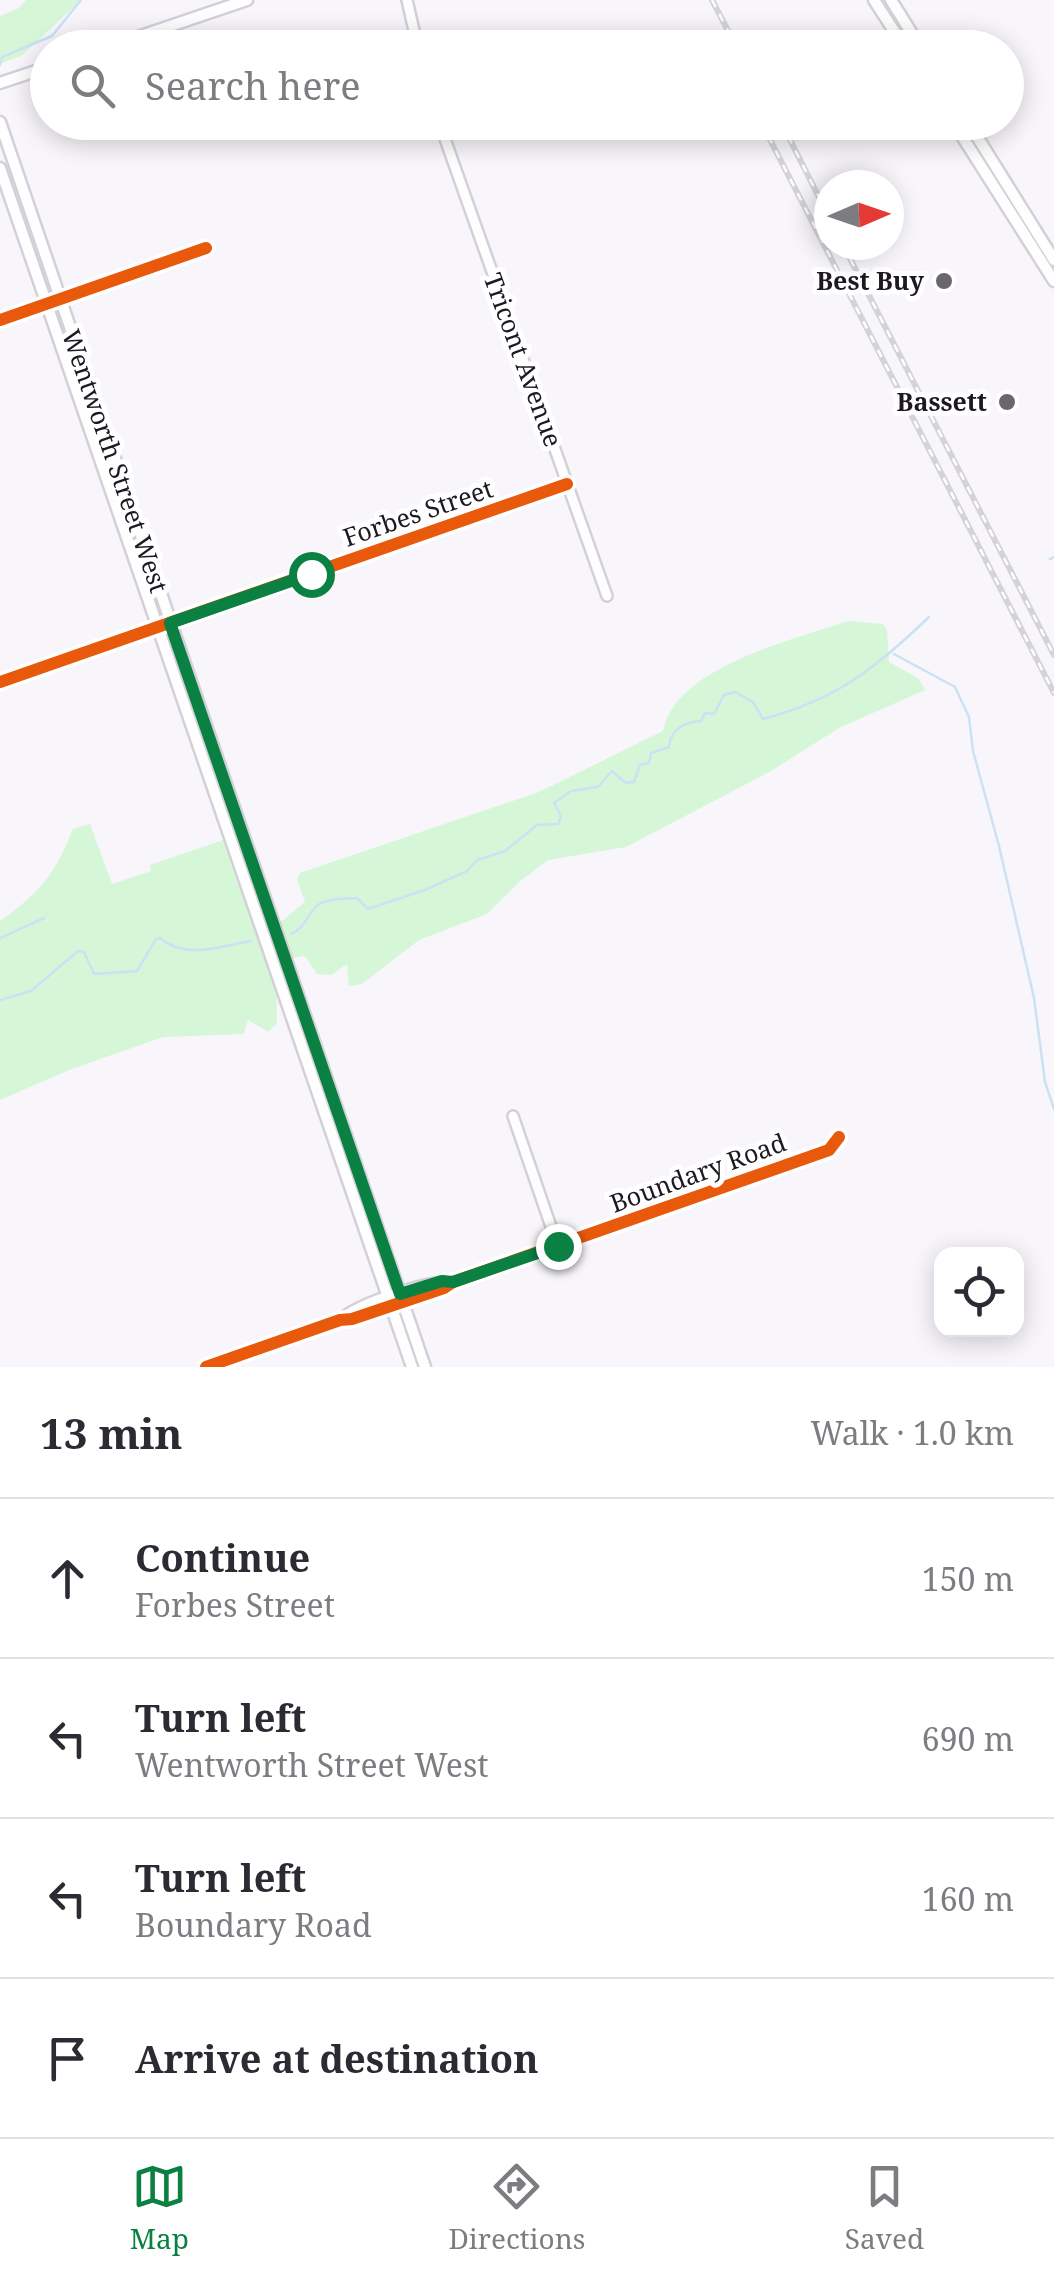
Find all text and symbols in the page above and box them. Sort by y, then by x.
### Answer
search box [30,30,1024,140]
icon: search [65,58,120,113]
text: Search here [145,59,361,111]
north arrow [814,170,904,260]
place label: Best Buy [816,263,925,297]
street label: Tricont Avenue [477,268,571,451]
marker: Best Buy [933,270,955,292]
street label: Wentworth Street West [55,325,177,597]
place label: Bassett [897,384,987,418]
marker: Bassett [996,391,1018,413]
street label: Forbes Street [338,470,497,554]
route start [289,552,335,598]
street label: Boundary Road [605,1124,790,1220]
route end [536,1224,582,1270]
map controls [934,1247,1024,1337]
button: locate [934,1247,1024,1337]
text: 13 min [40,1404,183,1461]
text: Walk · 1.0 km [810,1411,1014,1454]
text: Continue [135,1531,310,1583]
icon: ahead [40,1551,95,1606]
text: 150 m [922,1557,1014,1600]
text: Forbes Street [135,1583,335,1626]
text: Turn left [135,1691,306,1743]
icon: left [40,1711,95,1766]
text: 690 m [922,1717,1014,1760]
text: Wentworth Street West [135,1743,489,1786]
text: Turn left [135,1851,306,1903]
icon: left [40,1871,95,1926]
text: 160 m [922,1877,1014,1920]
text: Boundary Road [135,1903,372,1946]
icon: arrive [40,2031,95,2086]
text: Arrive at destination [135,2032,539,2084]
tab: Map [130,2159,189,2257]
tab: Directions [448,2159,585,2257]
tab: Saved [845,2159,924,2257]

